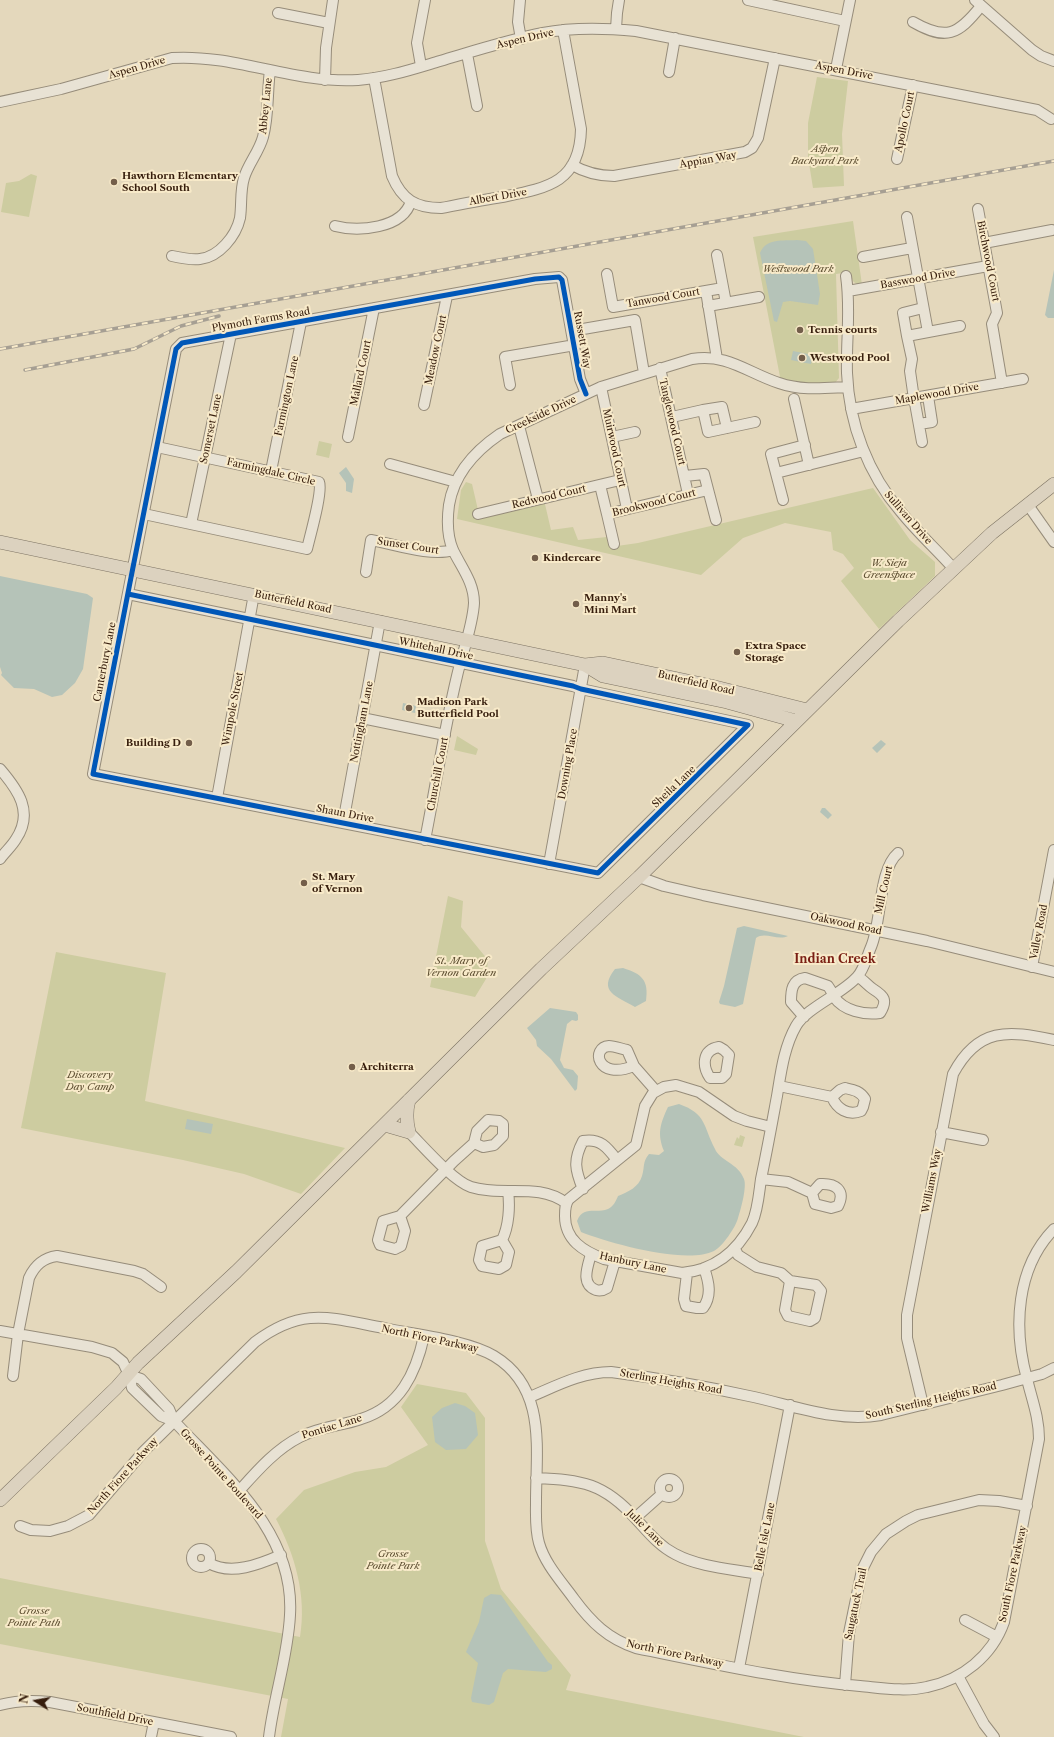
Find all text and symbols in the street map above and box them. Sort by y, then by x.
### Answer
street label: Aspen Drive [495,27,555,51]
street label: Aspen Drive [107,54,167,82]
street label: Aspen Drive [814,60,874,82]
street label: Abbey Lane [257,77,275,135]
street label: Apollo Court [893,90,917,154]
park label: Aspen Backyard Park [791,143,859,166]
street label: Appian Way [679,149,737,171]
place label: Hawthorn Elementary School South [122,170,238,194]
marker: Hawthorn Elementary School South [109,177,119,187]
street label: Albert Drive [468,186,528,208]
street label: Birchwood Court [974,220,1002,302]
park label: Westwood Park [762,263,834,275]
street label: Basswood Drive [880,266,956,292]
street label: Tanwood Court [625,286,701,310]
street label: Plymoth Farms Road [211,305,311,335]
street label: Russett Way [571,310,593,370]
street label: Meadow Court [423,314,449,386]
place label: Tennis courts [808,324,877,336]
marker: Tennis courts [795,325,805,335]
street label: Mallard Court [348,339,374,407]
place label: Westwood Pool [810,352,890,364]
marker: Westwood Pool [797,353,807,363]
street label: Farmington Lane [273,355,301,437]
street label: Tanglewood Court [656,378,688,466]
street label: Maplewood Drive [894,381,980,407]
street label: Somerset Lane [198,393,224,465]
street label: Creekside Drive [504,393,578,437]
street label: Muirwood Court [600,408,628,488]
street label: Farmingdale Circle [225,456,317,488]
street label: Redwood Court [511,483,587,511]
street label: Brookwood Court [611,487,697,519]
street label: Sullivan Drive [882,489,934,547]
street label: Sunset Court [376,535,440,557]
place label: Kindercare [543,552,601,564]
marker: Kindercare [530,553,540,563]
park label: W. Sieja Greenspace [863,557,915,580]
street label: Butterfield Road [253,588,333,616]
place label: Manny's Mini Mart [584,592,636,616]
marker: Manny's Mini Mart [571,599,581,609]
street label: Canterbury Lane [91,621,119,703]
street label: Whitehall Drive [398,635,474,663]
place label: Extra Space Storage [745,640,806,664]
marker: Extra Space Storage [732,647,742,657]
street label: Butterfield Road [656,668,736,698]
street label: Wimpole Street [220,671,246,747]
street label: Nottingham Lane [348,680,376,764]
place label: Madison Park Butterfield Pool [417,696,499,720]
marker: Madison Park Butterfield Pool [404,703,414,713]
street label: Downing Place [556,728,580,800]
street label: Churchill Court [425,736,451,812]
place label: Building D [126,737,181,749]
marker: Building D [184,738,194,748]
street label: Sheila Lane [650,763,698,811]
street label: Shaun Drive [315,803,375,825]
street label: Mill Court [873,865,895,915]
place label: St. Mary of Vernon [312,871,363,894]
marker: St. Mary of Vernon [299,878,309,888]
street label: Valley Road [1028,903,1050,961]
street label: Oakwood Road [809,911,883,937]
district label: Indian Creek [794,953,876,967]
park label: St. Mary of Vernon Garden [426,955,496,978]
place label: Architerra [360,1061,414,1073]
marker: Architerra [347,1062,357,1072]
park label: Discovery Day Camp [66,1069,114,1092]
street label: Williams Way [920,1148,944,1214]
street label: Hanbury Lane [598,1250,668,1276]
street label: North Fiore Parkway [380,1323,480,1355]
street label: Sterling Heights Road [619,1367,723,1397]
street label: South Sterling Heights Road [864,1380,998,1422]
street label: Pontiac Lane [301,1412,363,1442]
street label: Grosse Pointe Boulevard [177,1426,265,1522]
street label: North Fiore Parkway [85,1435,161,1517]
street label: Belle Isle Lane [752,1502,778,1572]
street label: Julie Lane [624,1507,666,1549]
street label: South Fiore Parkway [997,1524,1029,1624]
park label: Grosse Pointe Park [366,1548,420,1572]
street label: Saugatuck Trail [842,1567,870,1641]
park label: Grosse Pointe Path [8,1605,60,1628]
street label: North Fiore Parkway [625,1638,725,1670]
north arrow [16,1681,56,1721]
text: N [16,1693,32,1705]
street label: Southfield Drive [76,1702,154,1728]

